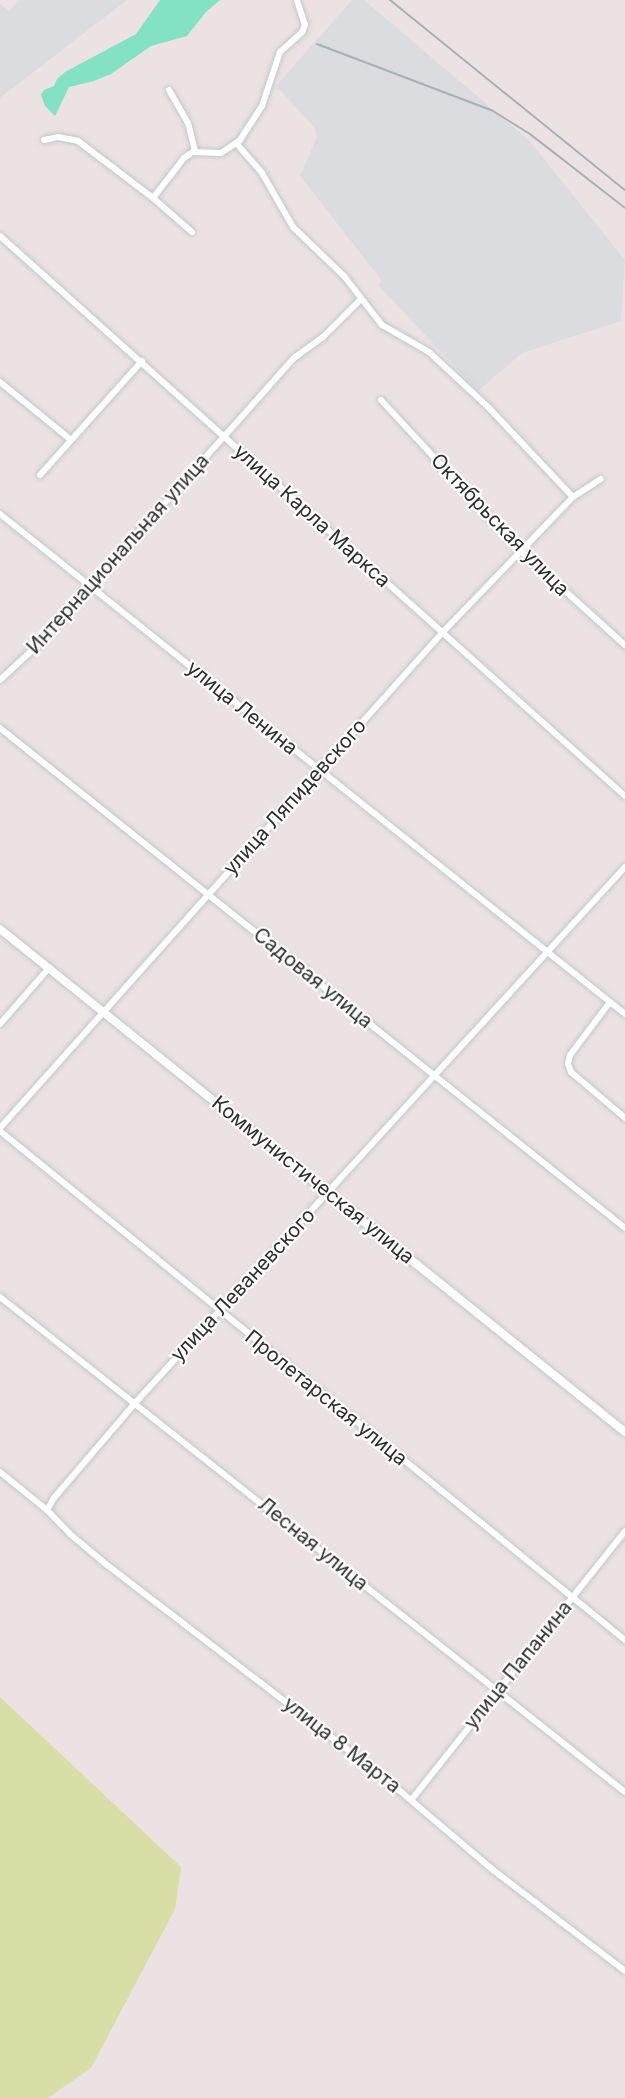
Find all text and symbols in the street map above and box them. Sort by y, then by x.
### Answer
street label: улица Карла Маркса [229,439,395,593]
street label: Интернациональная улица [22,449,214,659]
street label: Октябрьская улица [426,449,574,601]
street label: улица Ленина [182,656,302,760]
street label: улица Ляпидевского [219,714,371,880]
street label: Садовая улица [249,923,377,1033]
street label: Коммунистическая улица [207,1091,419,1269]
street label: улица Леваневского [166,1203,320,1367]
street label: Пролетарская улица [240,1325,412,1471]
street label: Лесная улица [253,1492,373,1596]
street label: улица Папанина [459,1596,577,1734]
street label: улица 8 Марта [278,1692,406,1798]

